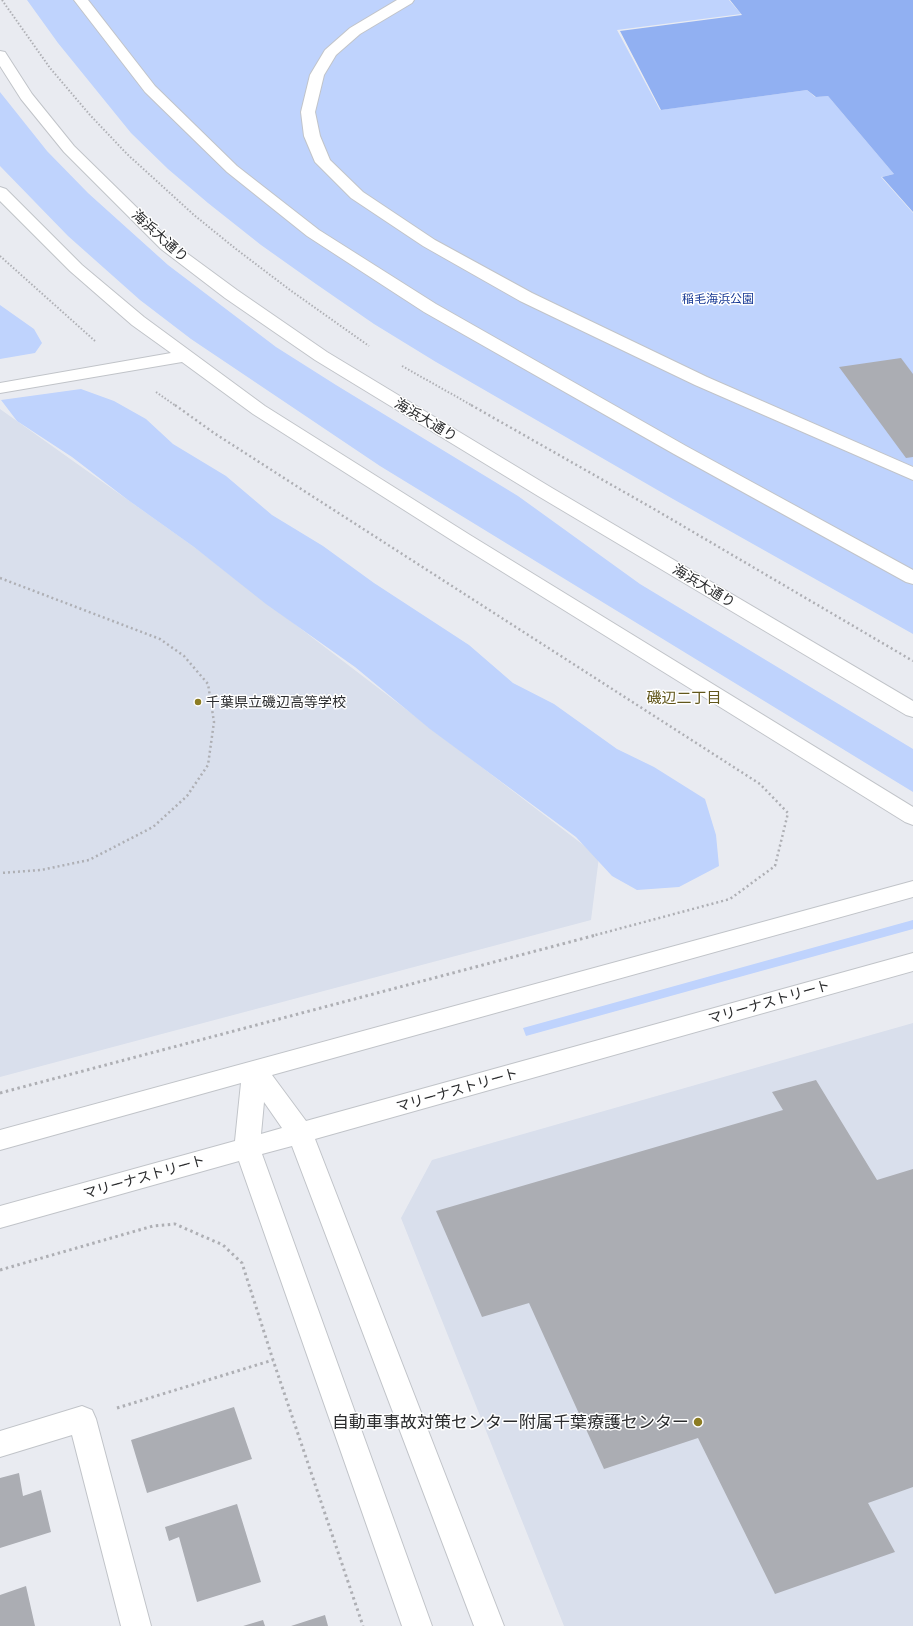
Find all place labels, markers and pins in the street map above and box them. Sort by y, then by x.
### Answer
place label: 千葉県立磯辺高等学校 [206,694,346,710]
marker: 千葉県立磯辺高等学校 [193,697,203,707]
place label: 自動車事故対策センター附属千葉療護センター [332,1412,689,1432]
marker: 自動車事故対策センター附属千葉療護センター [692,1416,704,1428]

